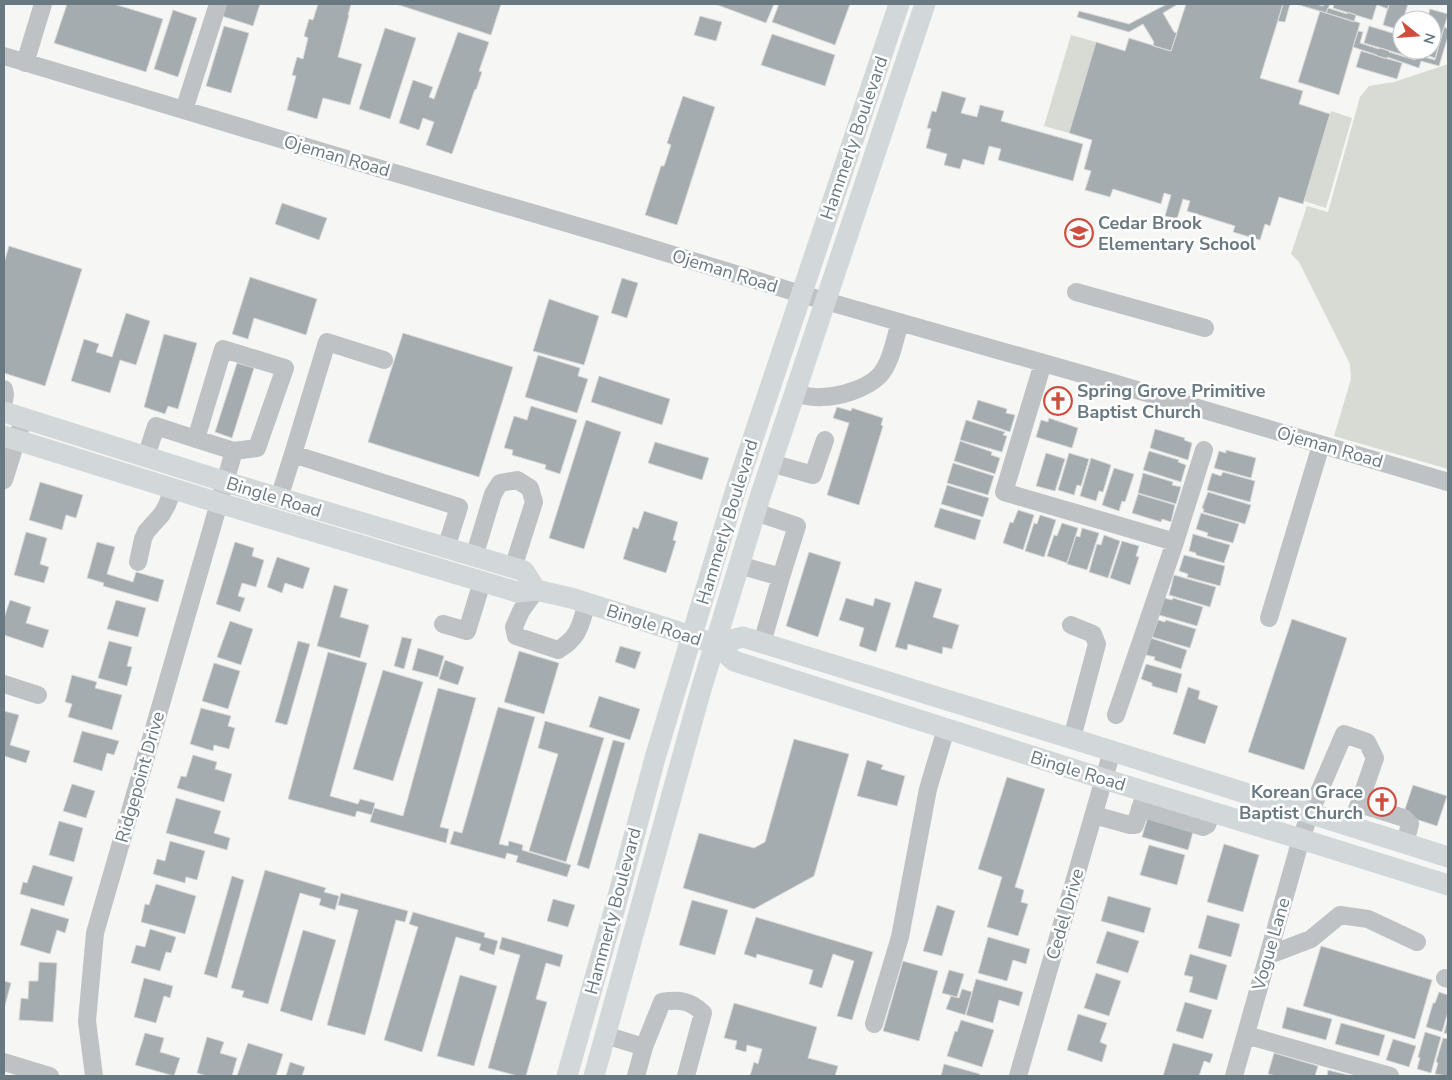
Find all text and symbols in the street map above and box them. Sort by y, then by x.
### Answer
north arrow [1392,10,1442,60]
text: N [1418,31,1440,46]
street label: Hammerly Boulevard [815,53,893,223]
street label: Ojeman Road [281,129,393,183]
place label: Cedar Brook Elementary School [1098,211,1256,256]
school or university icon: Cedar Brook Elementary School [1064,218,1094,248]
street label: Ojeman Road [669,244,781,298]
place label: Spring Grove Primitive Baptist Church [1077,379,1266,424]
church icon: Spring Grove Primitive Baptist Church [1043,386,1073,416]
street label: Ojeman Road [1274,420,1386,474]
street label: Hammerly Boulevard [690,436,764,608]
street label: Bingle Road [223,471,325,523]
street label: Bingle Road [603,598,705,652]
street label: Ridgepoint Drive [110,709,170,845]
street label: Bingle Road [1027,745,1129,797]
place label: Korean Grace Baptist Church [1239,780,1363,825]
church icon: Korean Grace Baptist Church [1367,787,1397,817]
street label: Hammerly Boulevard [579,825,647,997]
street label: Cedel Drive [1041,866,1089,962]
street label: Vogue Lane [1246,895,1296,994]

